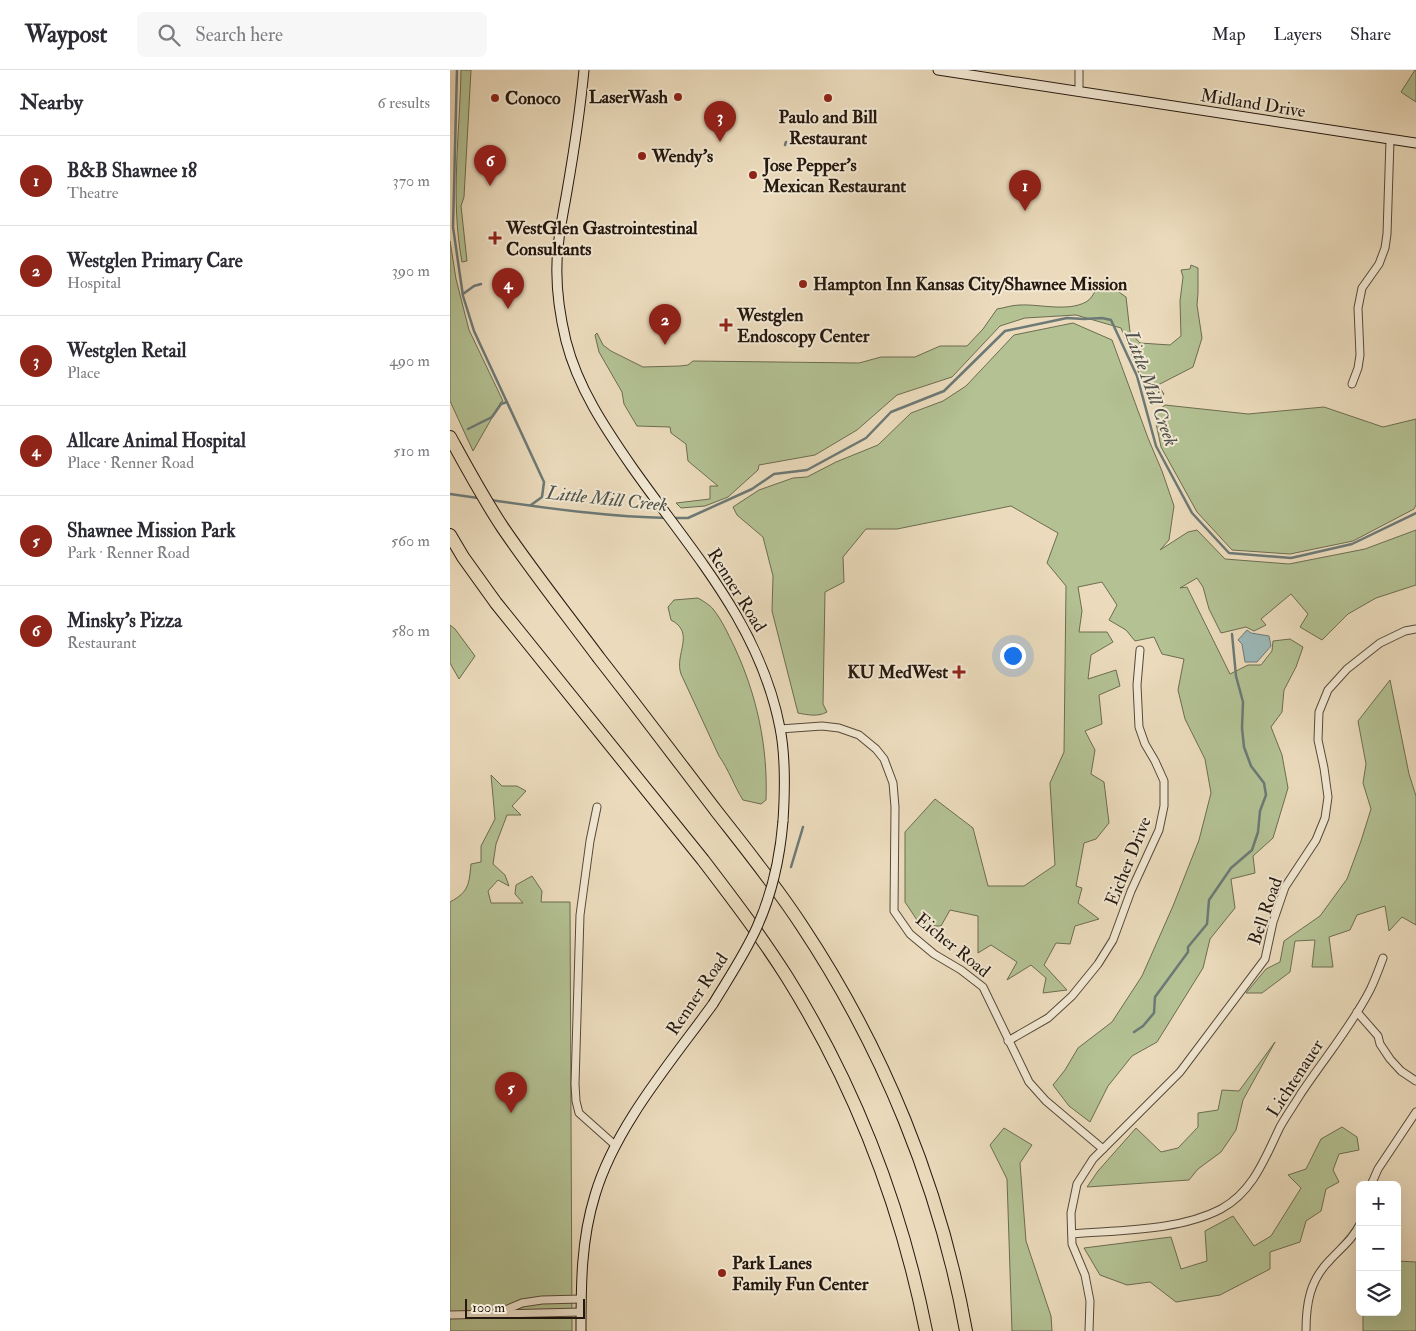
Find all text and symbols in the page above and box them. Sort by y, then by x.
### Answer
search box [137,12,487,57]
text: Waypost [25,19,107,50]
icon: search [155,21,183,49]
text: Search here [195,23,283,47]
text: Map [1212,23,1246,46]
text: Layers [1274,23,1322,46]
text: Share [1350,23,1391,46]
street label: Midland Drive [1199,84,1308,123]
place label: LaserWash [589,86,669,109]
place label: Conoco [505,87,561,110]
text: Nearby [20,89,83,116]
marker: LaserWash [672,91,684,103]
marker: Conoco [489,92,501,104]
marker: Paulo and Bill Restaurant [822,92,834,104]
text: 6 results [378,93,430,113]
pin: 3 [704,101,736,142]
place label: Paulo and Bill Restaurant [779,106,878,150]
pin: 6 [474,145,506,186]
place label: Wendy's [651,145,713,168]
marker: Wendy's [636,150,648,162]
place label: Jose Pepper's Mexican Restaurant [762,154,906,198]
text: B&B Shawnee 18 [67,159,197,183]
marker: Jose Pepper's Mexican Restaurant [747,169,759,181]
pin: 1 [1009,170,1041,211]
text: 1 [33,171,39,191]
text: 370 m [393,171,430,191]
text: Theatre [67,183,118,203]
place label: WestGlen Gastrointestinal Consultants [505,217,698,261]
marker: WestGlen Gastrointestinal Consultants [488,231,502,245]
text: Westglen Primary Care [67,249,243,273]
text: 2 [32,261,40,281]
text: 390 m [392,261,430,281]
pin: 4 [492,268,524,309]
text: Hospital [67,273,121,293]
place label: Hampton Inn Kansas City/Shawnee Mission [813,273,1128,296]
marker: Hampton Inn Kansas City/Shawnee Mission [797,278,809,290]
pin: 2 [649,304,681,345]
place label: Westglen Endoscopy Center [736,304,870,348]
marker: Westglen Endoscopy Center [719,318,733,332]
water label: Little Mill Creek [1119,326,1183,450]
text: Westglen Retail [67,339,186,363]
text: 3 [33,351,39,371]
text: 490 m [389,351,430,371]
text: Place [67,363,100,383]
text: Allcare Animal Hospital [67,429,246,453]
text: 4 [32,441,40,461]
text: 510 m [393,441,430,461]
text: Place · Renner Road [67,453,194,473]
water label: Little Mill Creek [544,481,669,517]
text: Shawnee Mission Park [67,519,235,543]
text: 5 [32,531,40,551]
text: 560 m [391,531,430,551]
text: Park · Renner Road [67,543,190,563]
street label: Renner Road [702,544,771,637]
text: Minsky's Pizza [67,609,182,633]
text: 6 [32,621,40,641]
text: 580 m [391,621,430,641]
text: Restaurant [67,633,136,653]
your location [1000,643,1026,669]
place label: KU MedWest [847,661,948,684]
marker: KU MedWest [952,665,966,679]
street label: Eicher Drive [1100,813,1157,909]
street label: Bell Road [1243,874,1288,948]
street label: Eicher Road [910,908,995,983]
street label: Renner Road [661,949,733,1040]
street label: Lichtenauer [1262,1035,1329,1121]
pin: 5 [495,1072,527,1113]
map controls [1356,1181,1401,1316]
button: + [1356,1181,1401,1226]
button: − [1356,1226,1401,1271]
place label: Park Lanes Family Fun Center [732,1252,869,1296]
marker: Park Lanes Family Fun Center [716,1267,728,1279]
button: layers [1356,1271,1401,1316]
scale bar [465,1296,585,1319]
text: 100 m [472,1299,505,1316]

